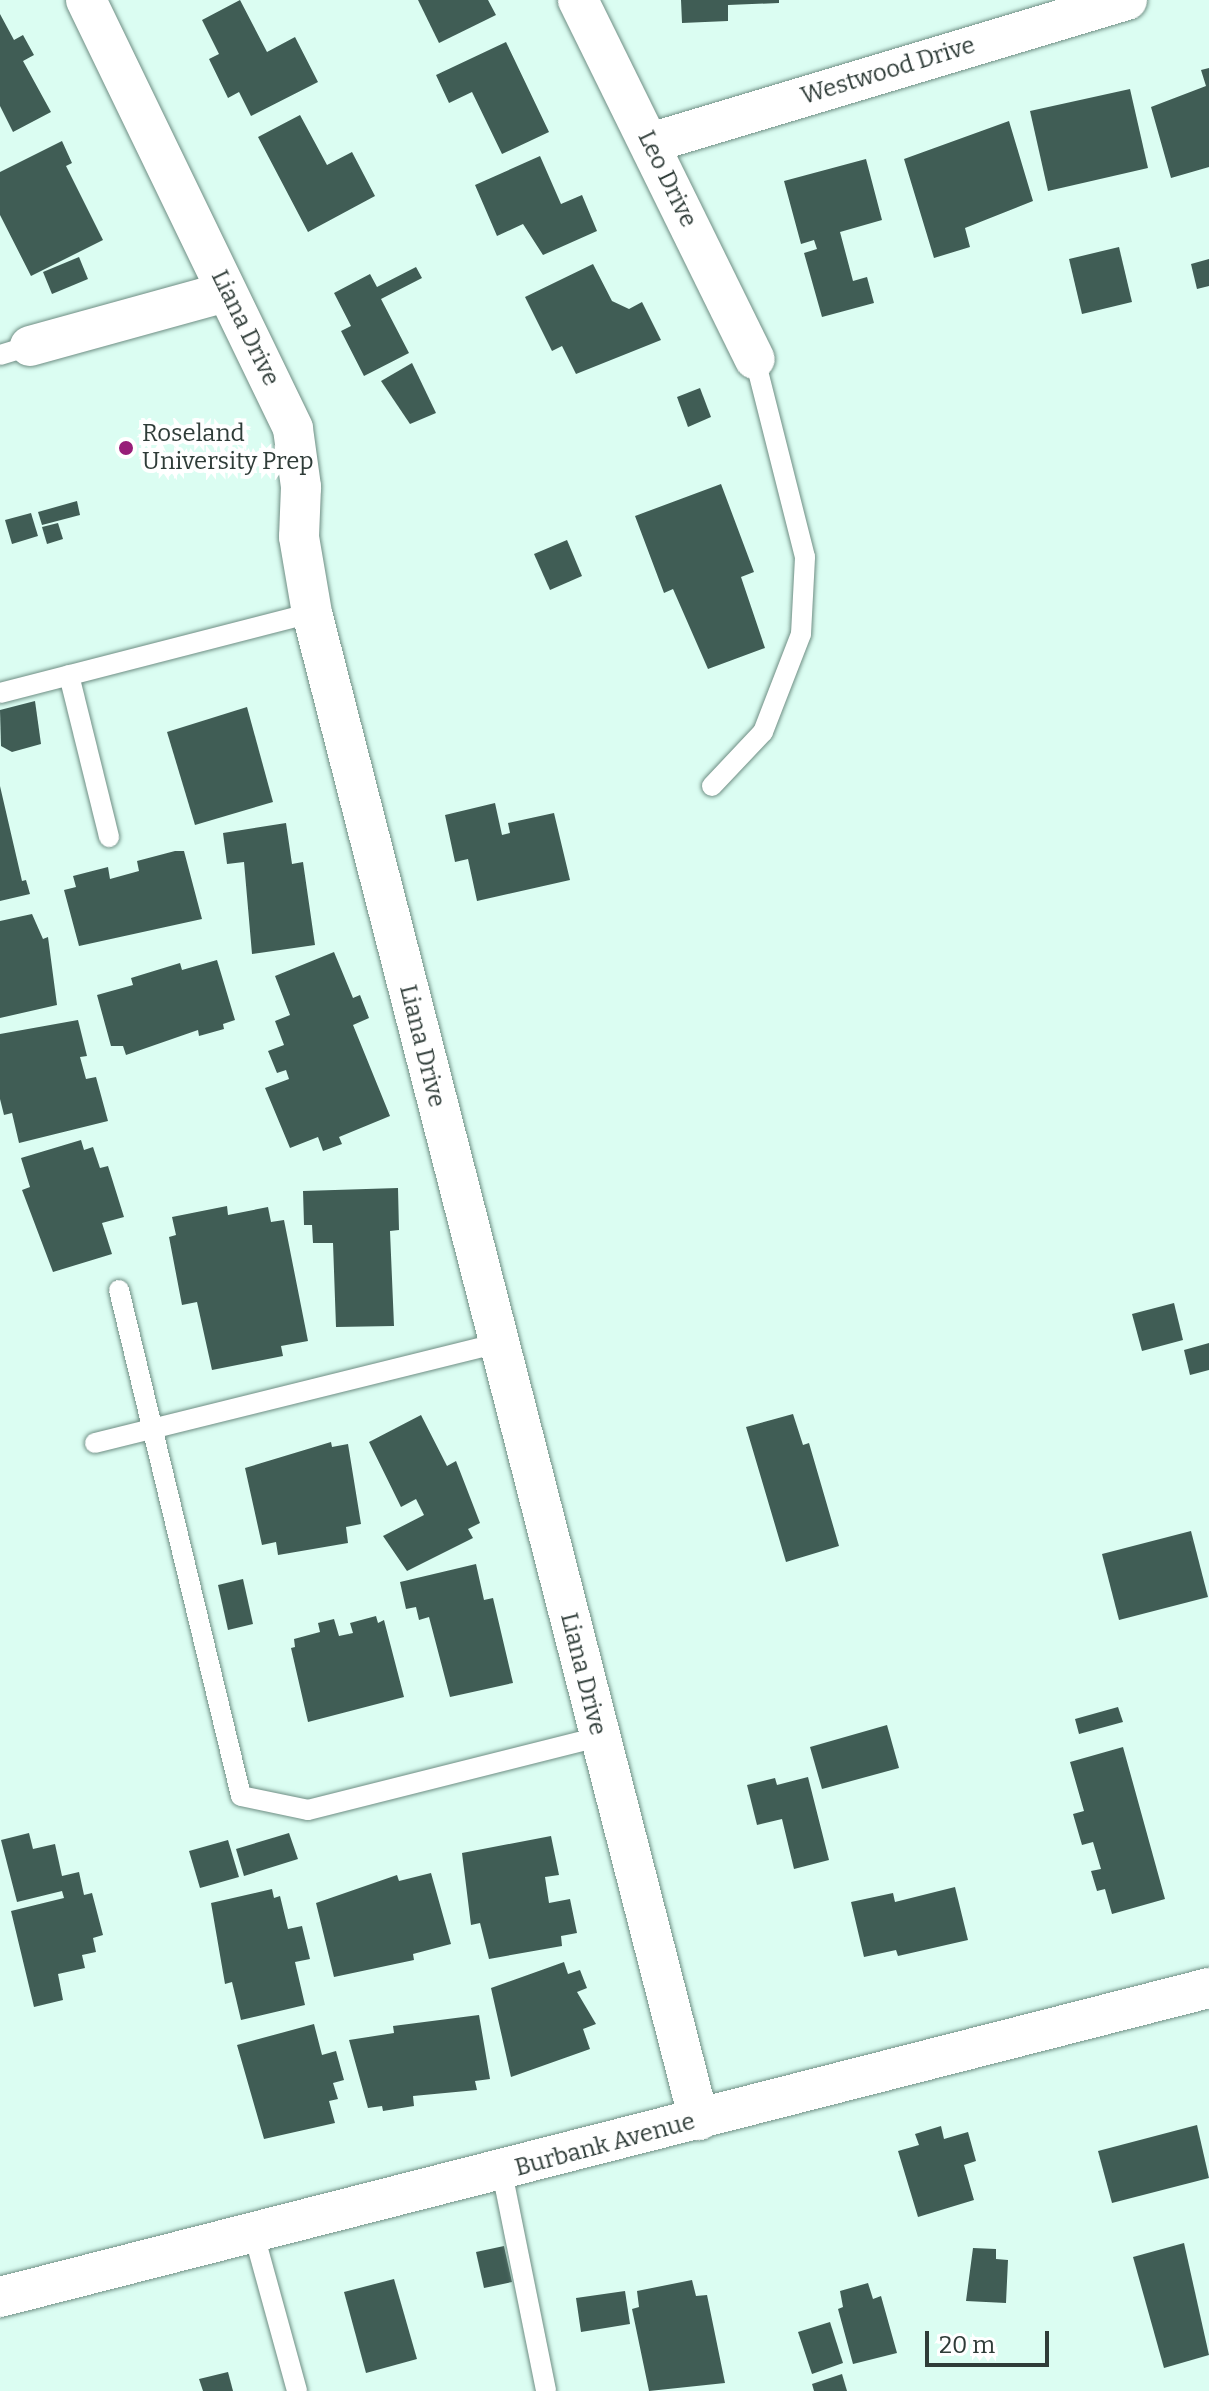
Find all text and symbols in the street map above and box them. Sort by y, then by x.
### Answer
street label: Westwood Drive [798,31,978,111]
street label: Leo Drive [631,126,703,232]
street label: Liana Drive [205,265,285,391]
place label: Roseland University Prep [142,420,314,476]
marker: Roseland University Prep [117,439,135,457]
street label: Liana Drive [393,982,451,1110]
street label: Liana Drive [554,1610,612,1738]
street label: Burbank Avenue [512,2107,698,2183]
scale bar [929,2315,1053,2365]
text: 20 m [939,2331,995,2359]

